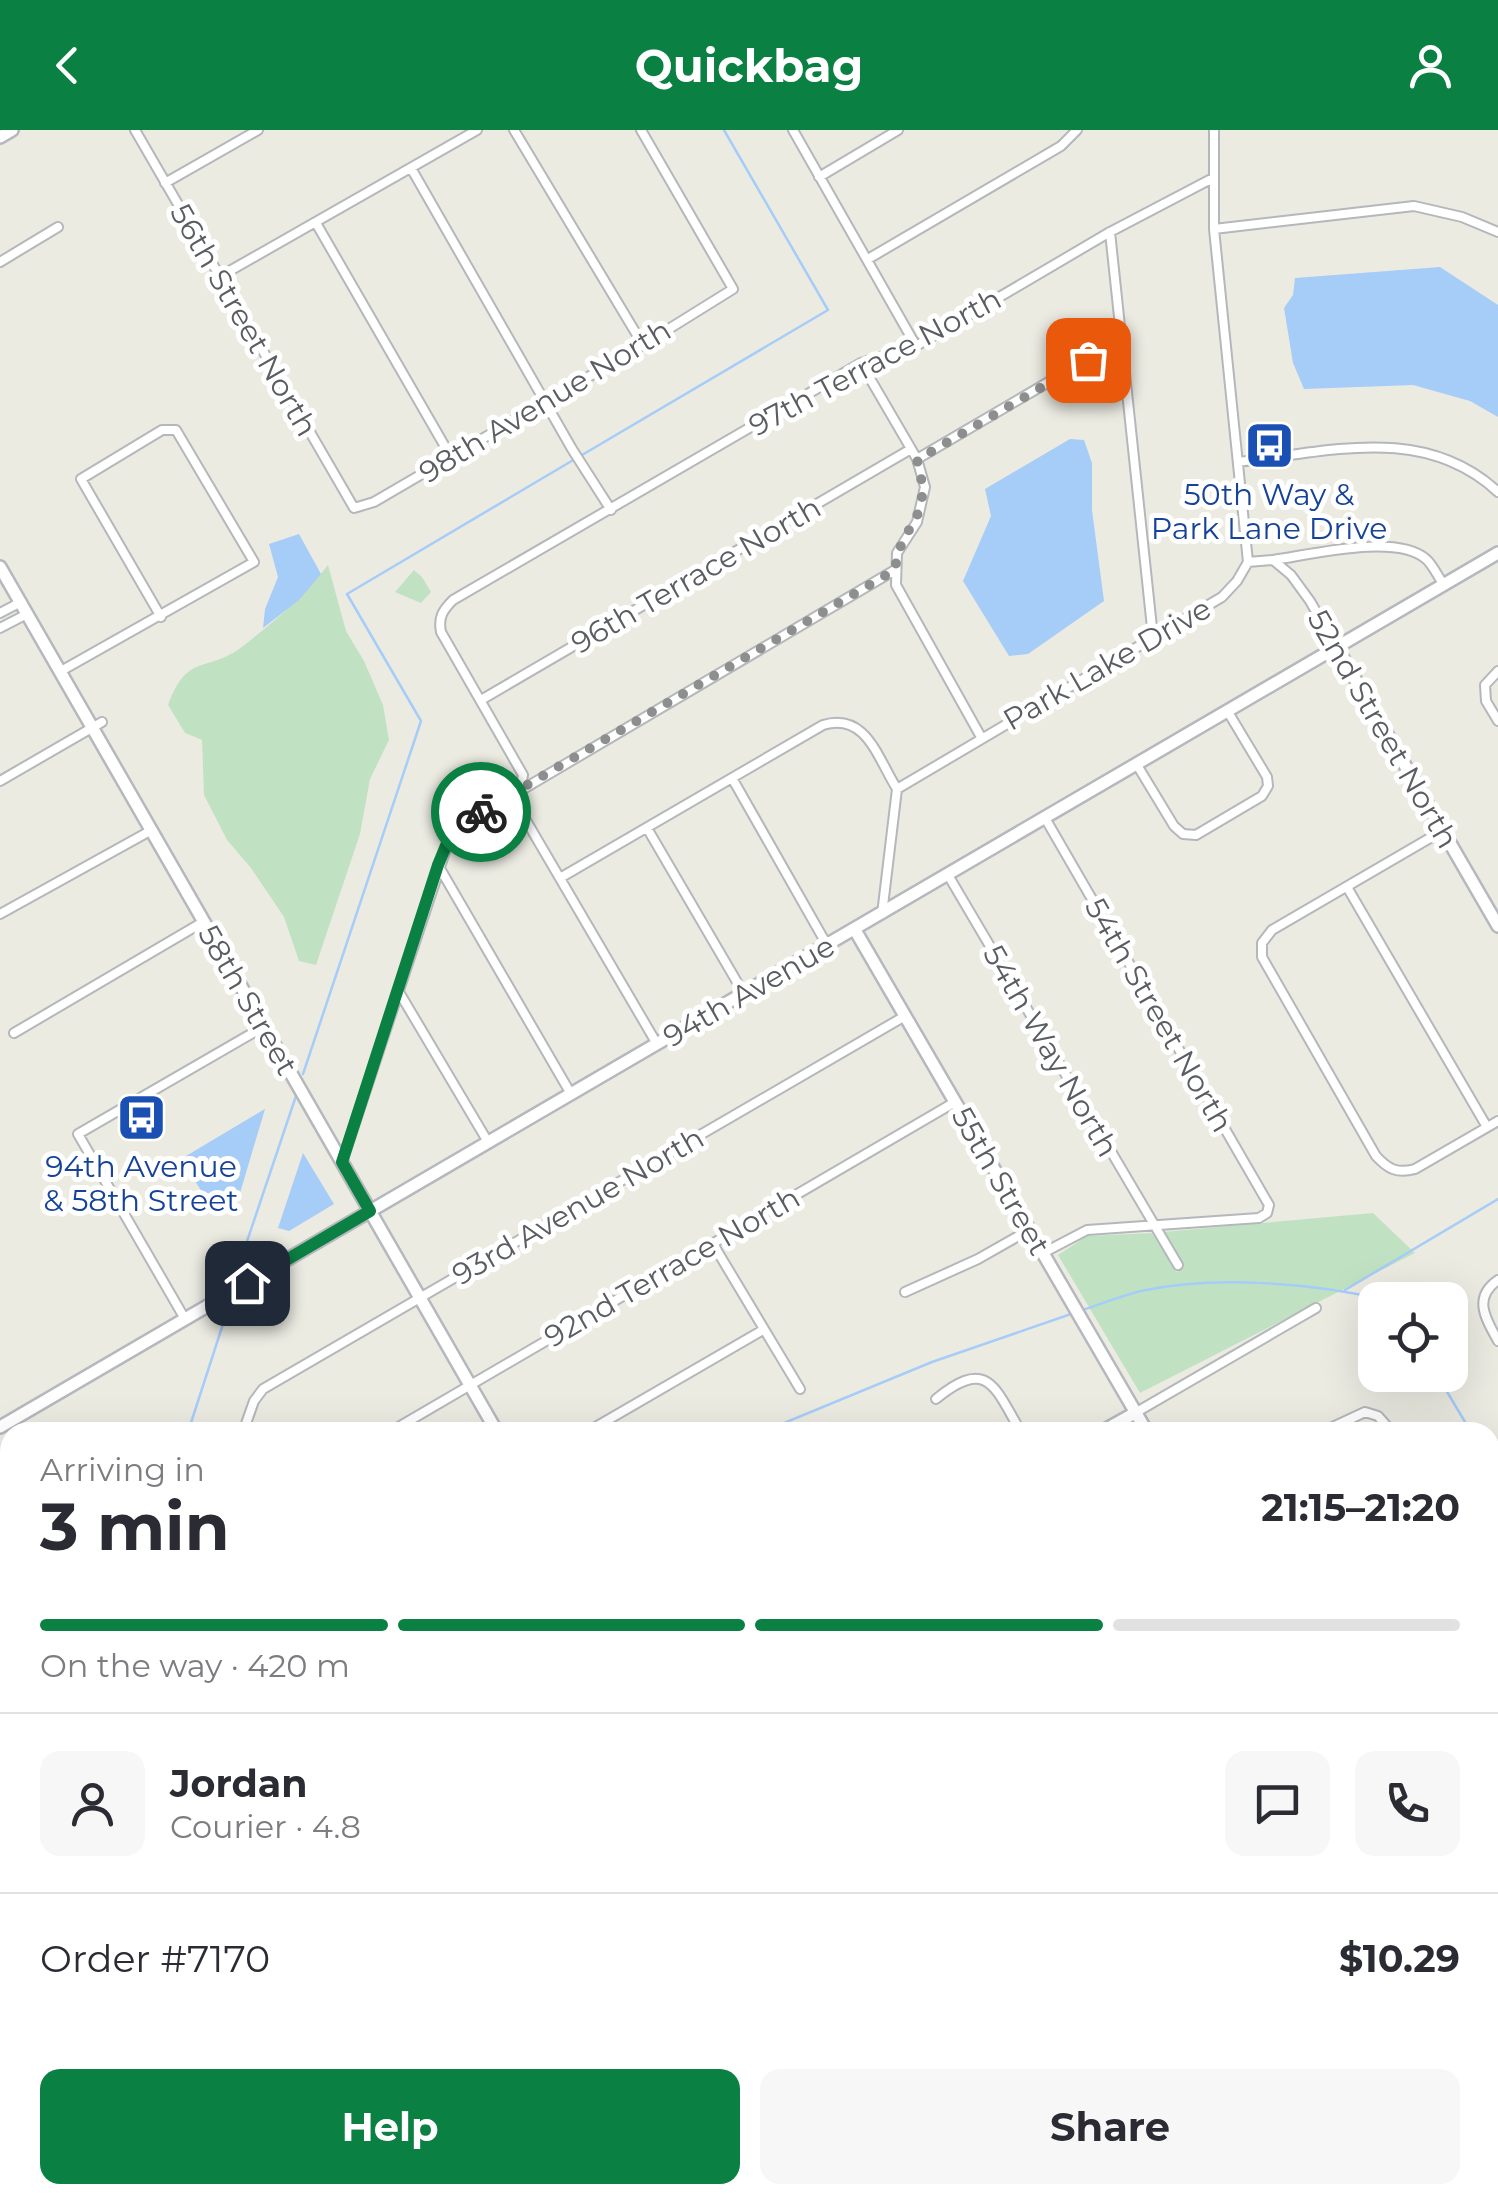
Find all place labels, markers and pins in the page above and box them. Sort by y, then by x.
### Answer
pin [1046,318,1131,403]
bus stop icon: 50th Way & Park Lane Drive [1243,419,1295,471]
place label: 50th Way & Park Lane Drive [1151,476,1387,547]
bus stop icon: 94th Avenue & 58th Street [115,1091,167,1143]
place label: 94th Avenue & 58th Street [43,1148,239,1219]
pin [205,1241,290,1326]

